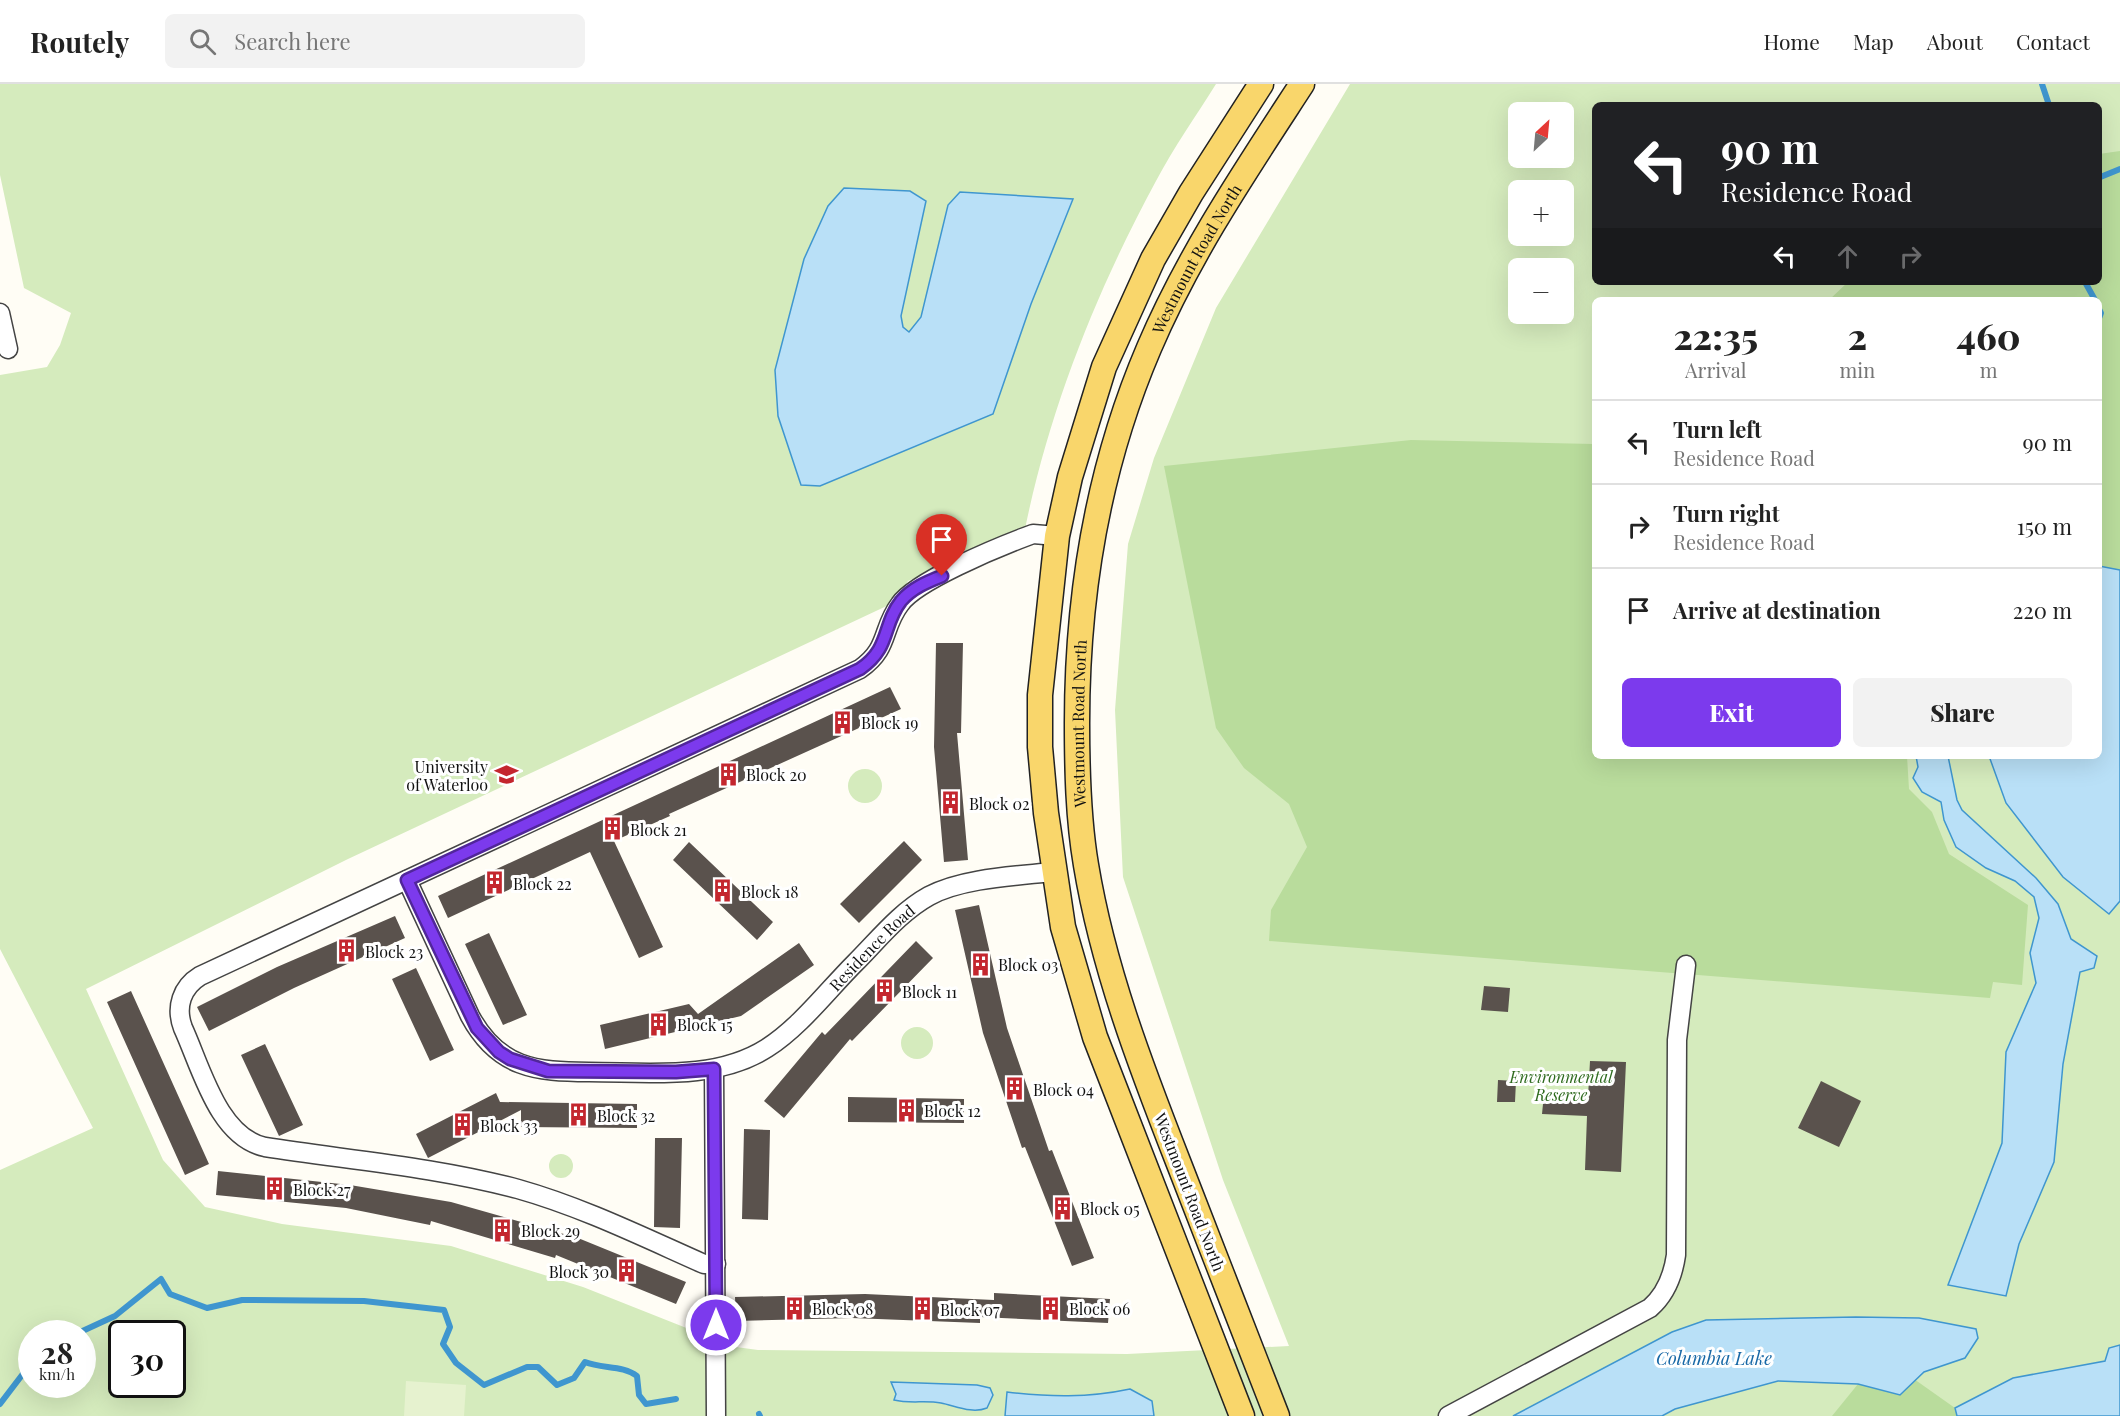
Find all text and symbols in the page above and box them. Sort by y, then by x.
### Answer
search box [165,14,585,68]
text: Routely [30,23,129,60]
icon: search [186,25,219,58]
text: Search here [234,26,351,56]
text: Home [1764,27,1820,55]
text: Map [1853,27,1894,55]
text: About [1927,27,1983,55]
text: Contact [2016,27,2090,55]
north arrow [1508,102,1574,168]
map controls [1508,102,1574,324]
text: 90 m [1721,119,1819,175]
icon: left [1622,126,1700,204]
text: Residence Road [1721,173,1913,209]
street label: Westmount Road North [1146,179,1246,338]
button: + [1508,180,1574,246]
icon: left [1768,240,1801,273]
icon: ahead [1831,240,1864,273]
icon: right [1894,240,1927,273]
button: − [1508,258,1574,324]
text: 22:35 [1674,311,1758,359]
text: 2 [1848,311,1867,359]
text: 460 [1957,311,2021,359]
text: Arrival [1685,356,1747,383]
text: min [1840,356,1875,383]
text: m [1980,356,1997,383]
text: Turn left [1673,414,1762,444]
icon: left [1622,426,1655,459]
text: 90 m [2023,427,2072,457]
text: Residence Road [1673,444,1815,471]
text: Turn right [1673,498,1779,528]
icon: right [1622,510,1655,543]
text: 150 m [2017,511,2072,541]
pin [916,514,967,576]
icon: arrive [925,523,958,556]
text: Residence Road [1673,528,1815,555]
icon: arrive [1622,594,1655,627]
text: Arrive at destination [1673,595,1881,625]
text: 220 m [2013,595,2072,625]
street label: Westmount Road North [1066,638,1091,809]
button: Exit [1622,678,1841,747]
button: Share [1853,678,2072,747]
building icon: Block 19 [830,709,856,735]
place label: Block 19 [861,712,918,733]
place label: University of Waterloo [406,756,488,795]
building icon: Block 20 [715,761,741,787]
school or university icon: University of Waterloo [493,762,519,788]
place label: Block 20 [746,764,807,785]
building icon: Block 02 [938,790,964,816]
place label: Block 02 [969,793,1030,814]
building icon: Block 21 [599,816,625,842]
place label: Block 21 [630,819,687,840]
building icon: Block 22 [482,870,508,896]
place label: Block 22 [513,873,572,894]
building icon: Block 18 [710,878,736,904]
place label: Block 18 [741,881,799,902]
street label: Residence Road [824,899,918,995]
building icon: Block 23 [334,938,360,964]
place label: Block 23 [365,941,423,962]
building icon: Block 03 [967,951,993,977]
place label: Block 03 [998,954,1058,975]
building icon: Block 11 [871,978,897,1004]
place label: Block 11 [902,981,957,1002]
building icon: Block 15 [646,1011,672,1037]
place label: Block 15 [677,1014,733,1035]
park label: Environmental Reserve [1508,1066,1613,1105]
building icon: Block 04 [1002,1076,1028,1102]
place label: Block 04 [1033,1079,1094,1100]
building icon: Block 12 [893,1097,919,1123]
place label: Block 12 [924,1100,981,1121]
building icon: Block 32 [566,1102,592,1128]
place label: Block 32 [597,1105,655,1126]
street label: Westmount Road North [1150,1109,1230,1275]
building icon: Block 33 [449,1112,475,1138]
place label: Block 33 [480,1115,538,1136]
building icon: Block 27 [262,1176,288,1202]
place label: Block 27 [293,1179,351,1200]
building icon: Block 05 [1049,1195,1075,1221]
place label: Block 05 [1080,1198,1140,1219]
building icon: Block 29 [490,1217,516,1243]
place label: Block 29 [521,1220,580,1241]
building icon: Block 30 [614,1258,640,1284]
place label: Block 30 [549,1261,609,1282]
position arrow [684,1293,748,1357]
building icon: Block 08 [781,1295,807,1321]
building icon: Block 06 [1038,1295,1064,1321]
building icon: Block 07 [909,1296,935,1322]
place label: Block 08 [812,1298,873,1319]
place label: Block 06 [1069,1298,1130,1319]
place label: Block 07 [940,1299,1000,1320]
speed limit sign: 30 [108,1320,186,1398]
text: 28 [41,1332,73,1372]
water label: Columbia Lake [1656,1346,1772,1370]
text: km/h [39,1364,75,1384]

